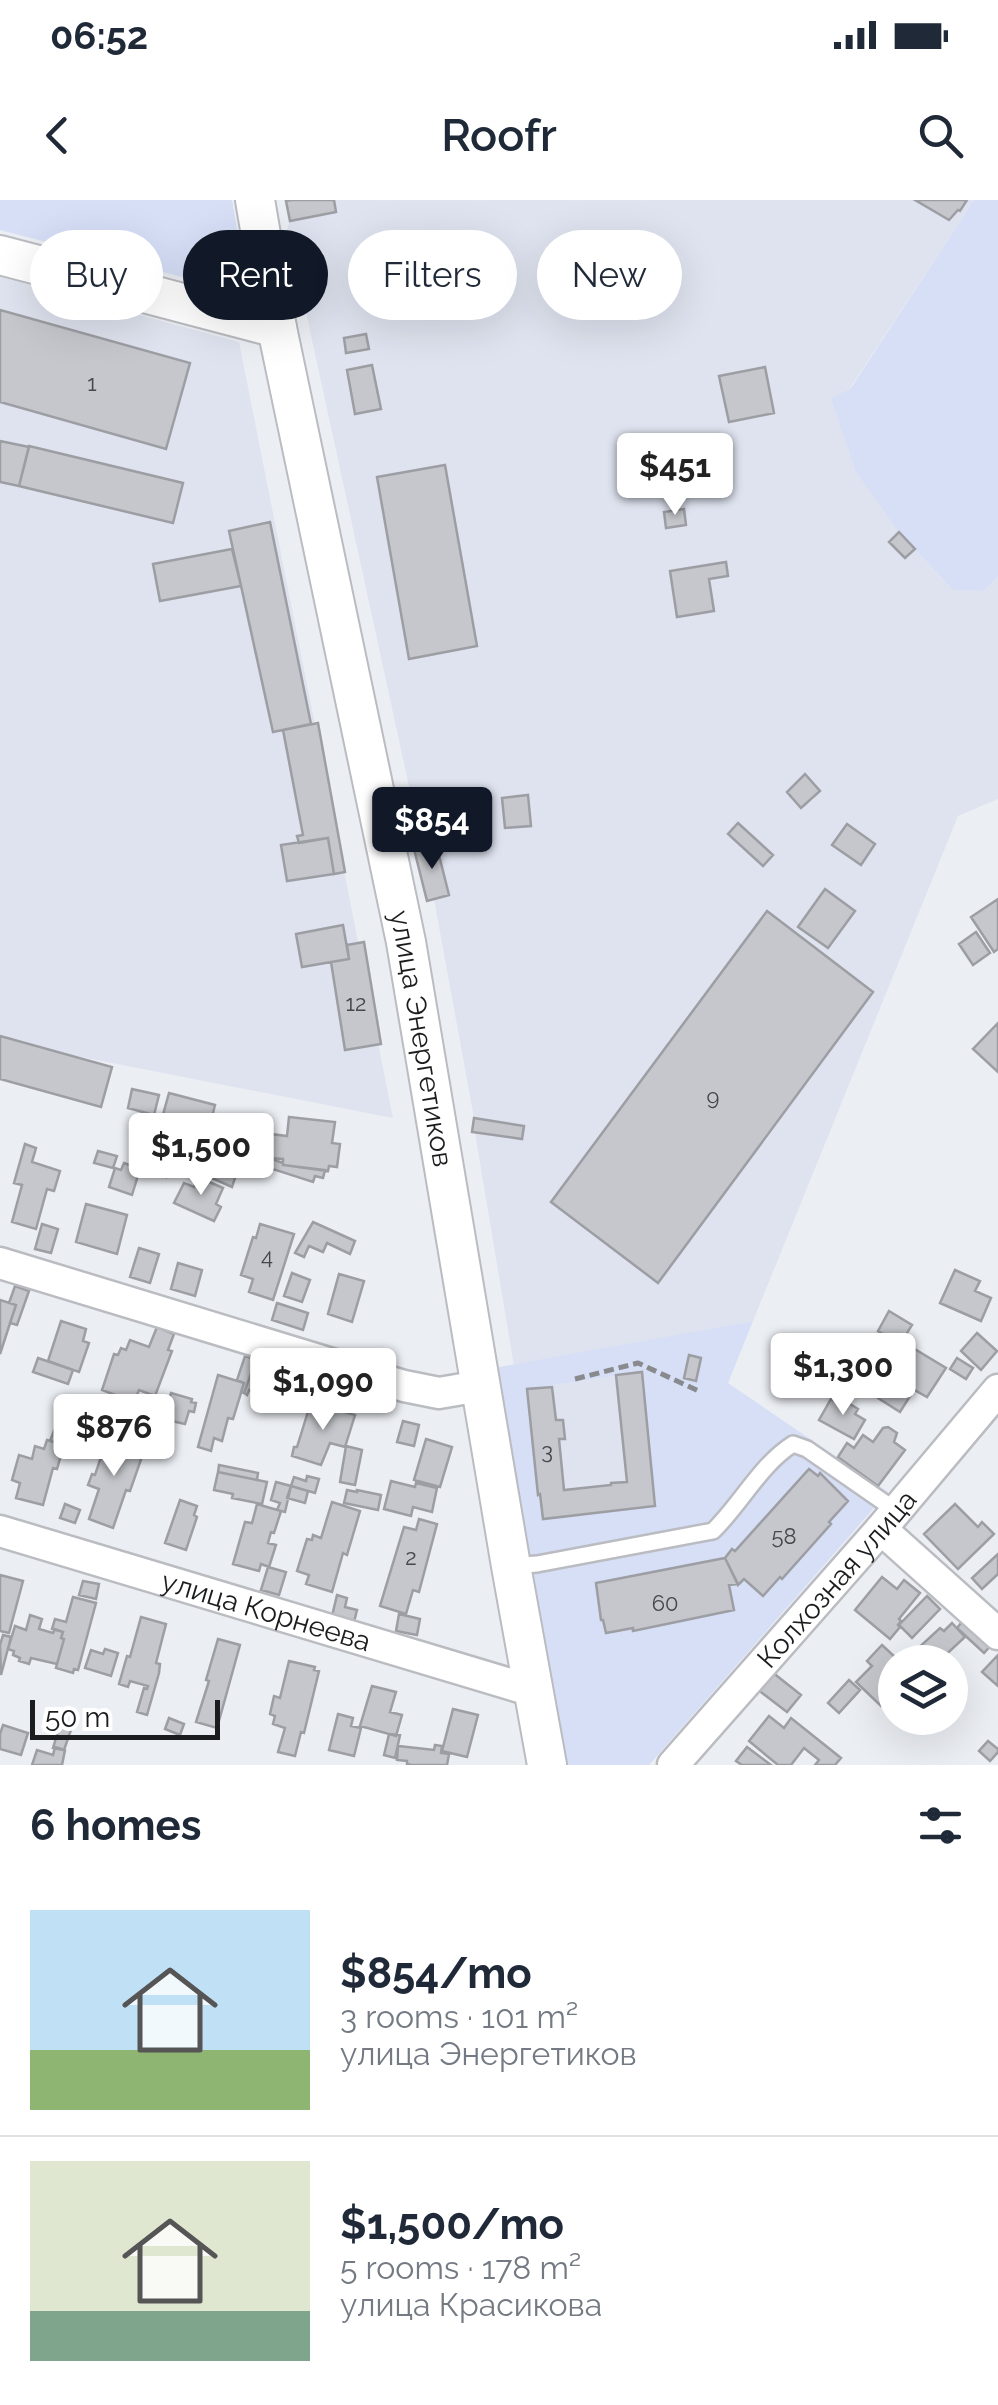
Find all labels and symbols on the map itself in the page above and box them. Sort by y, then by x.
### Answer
house number: 1 [87,370,97,396]
pin: $451 [616,433,734,518]
pin: $854 [373,787,491,872]
street label: улица Энергетиков [383,907,460,1169]
house number: 12 [346,990,366,1016]
house number: 9 [707,1084,719,1110]
pin: $1,500 [120,1113,282,1198]
house number: 4 [261,1243,273,1269]
pin: $1,300 [762,1333,924,1418]
pin: $1,090 [242,1348,404,1433]
pin: $876 [55,1394,173,1479]
house number: 3 [541,1438,553,1464]
street label: Колхозная улица [751,1484,924,1675]
house number: 58 [771,1523,797,1549]
house number: 2 [405,1544,417,1570]
street label: улица Корнеева [158,1564,375,1658]
house number: 60 [652,1590,678,1616]
scale bar [30,1695,220,1740]

